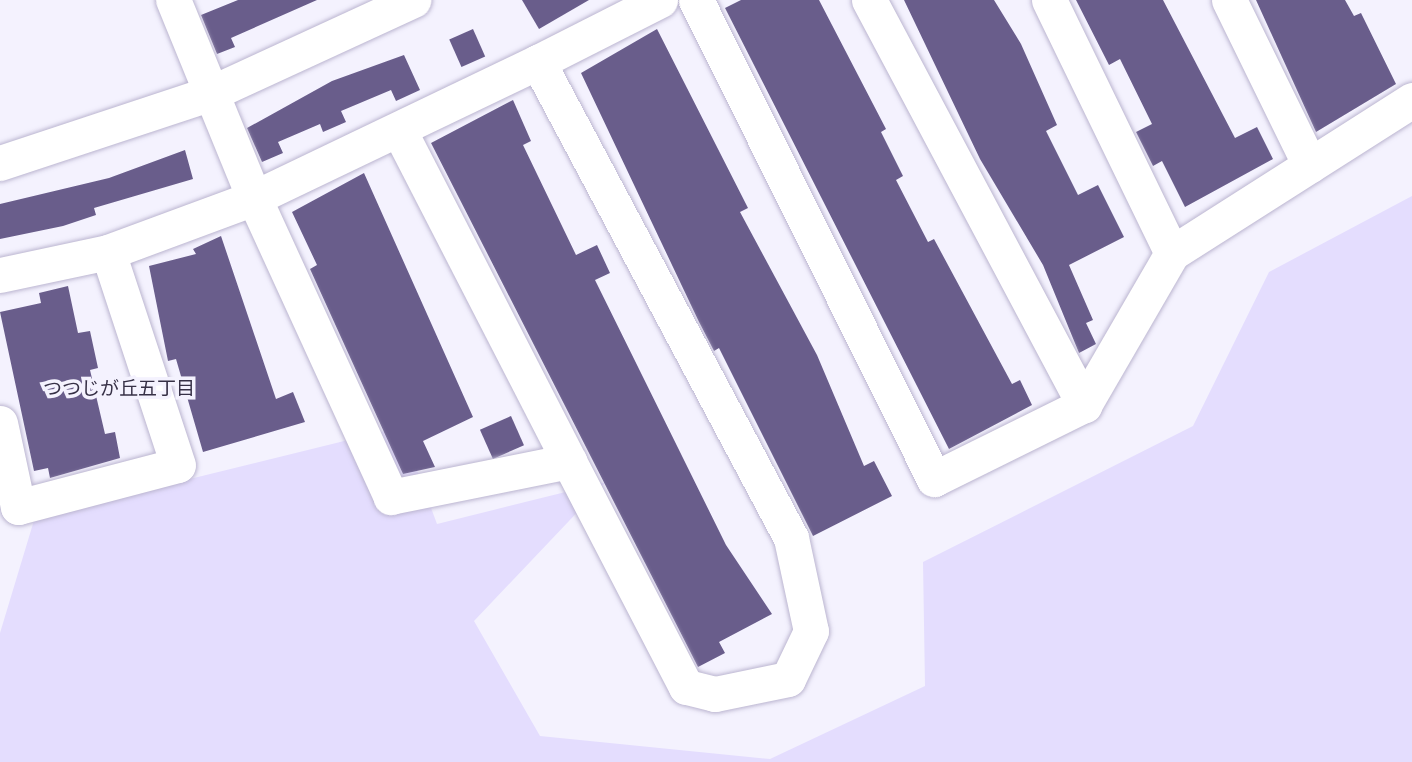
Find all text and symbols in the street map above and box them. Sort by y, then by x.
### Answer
district label: つつじが丘五丁目 [43,377,195,399]

